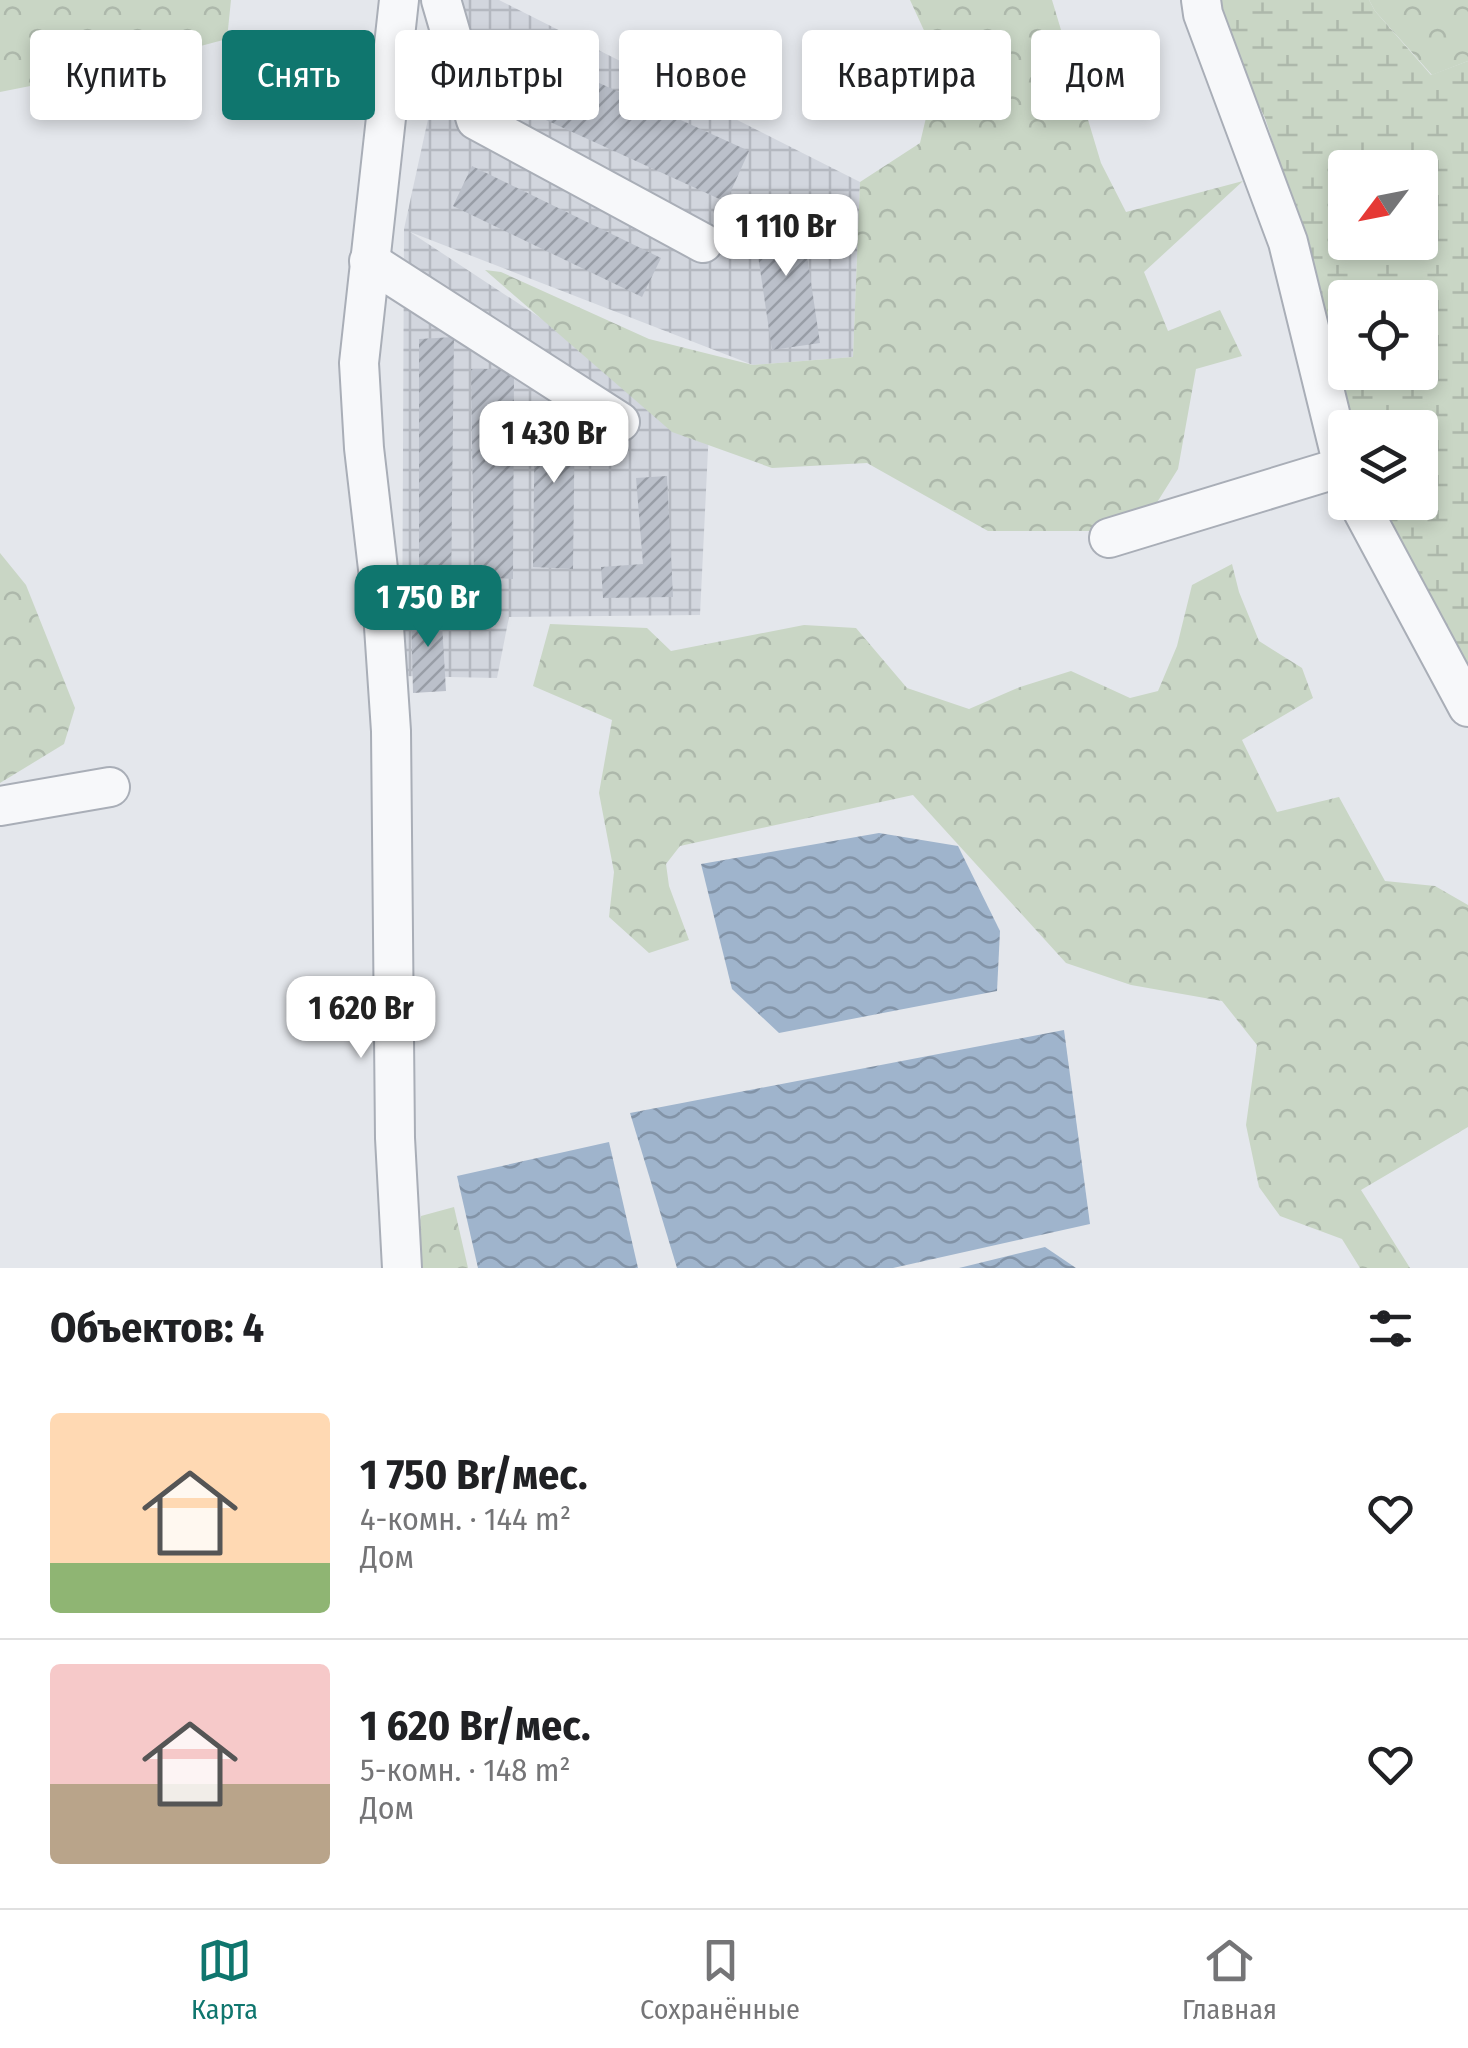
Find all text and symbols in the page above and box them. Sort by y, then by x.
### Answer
chip: Купить [30,30,202,120]
chip: Снять [222,30,375,120]
chip: Фильтры [395,30,599,120]
chip: Новое [619,30,782,120]
chip: Квартира [802,30,1011,120]
chip: Дом [1031,30,1160,120]
north arrow [1328,150,1438,260]
map controls [1328,150,1438,520]
pin: 1 110 Br [683,194,889,279]
text: 1 110 Br [736,207,836,245]
button: locate [1328,280,1438,390]
pin: 1 430 Br [451,401,657,486]
button: layers [1328,410,1438,520]
text: 1 430 Br [501,414,607,452]
pin: 1 750 Br [325,565,531,650]
text: 1 750 Br [377,578,479,616]
pin: 1 620 Br [258,976,464,1061]
text: 1 620 Br [308,989,414,1027]
icon: filters [1363,1301,1418,1356]
text: Объектов: 4 [50,1303,264,1353]
text: 1 750 Br/мес. [360,1450,588,1500]
icon: home [130,1453,250,1573]
icon: heart [1363,1486,1418,1541]
text: 4-комн. · 144 m² [360,1500,571,1538]
text: Дом [360,1538,414,1576]
text: 1 620 Br/мес. [360,1701,591,1751]
icon: home [130,1704,250,1824]
icon: heart [1363,1737,1418,1792]
text: 5-комн. · 148 m² [360,1751,571,1789]
text: Дом [360,1789,414,1827]
tab: Карта [191,1933,258,2026]
tab: Сохранённые [640,1933,800,2026]
tab: Главная [1182,1933,1277,2026]

